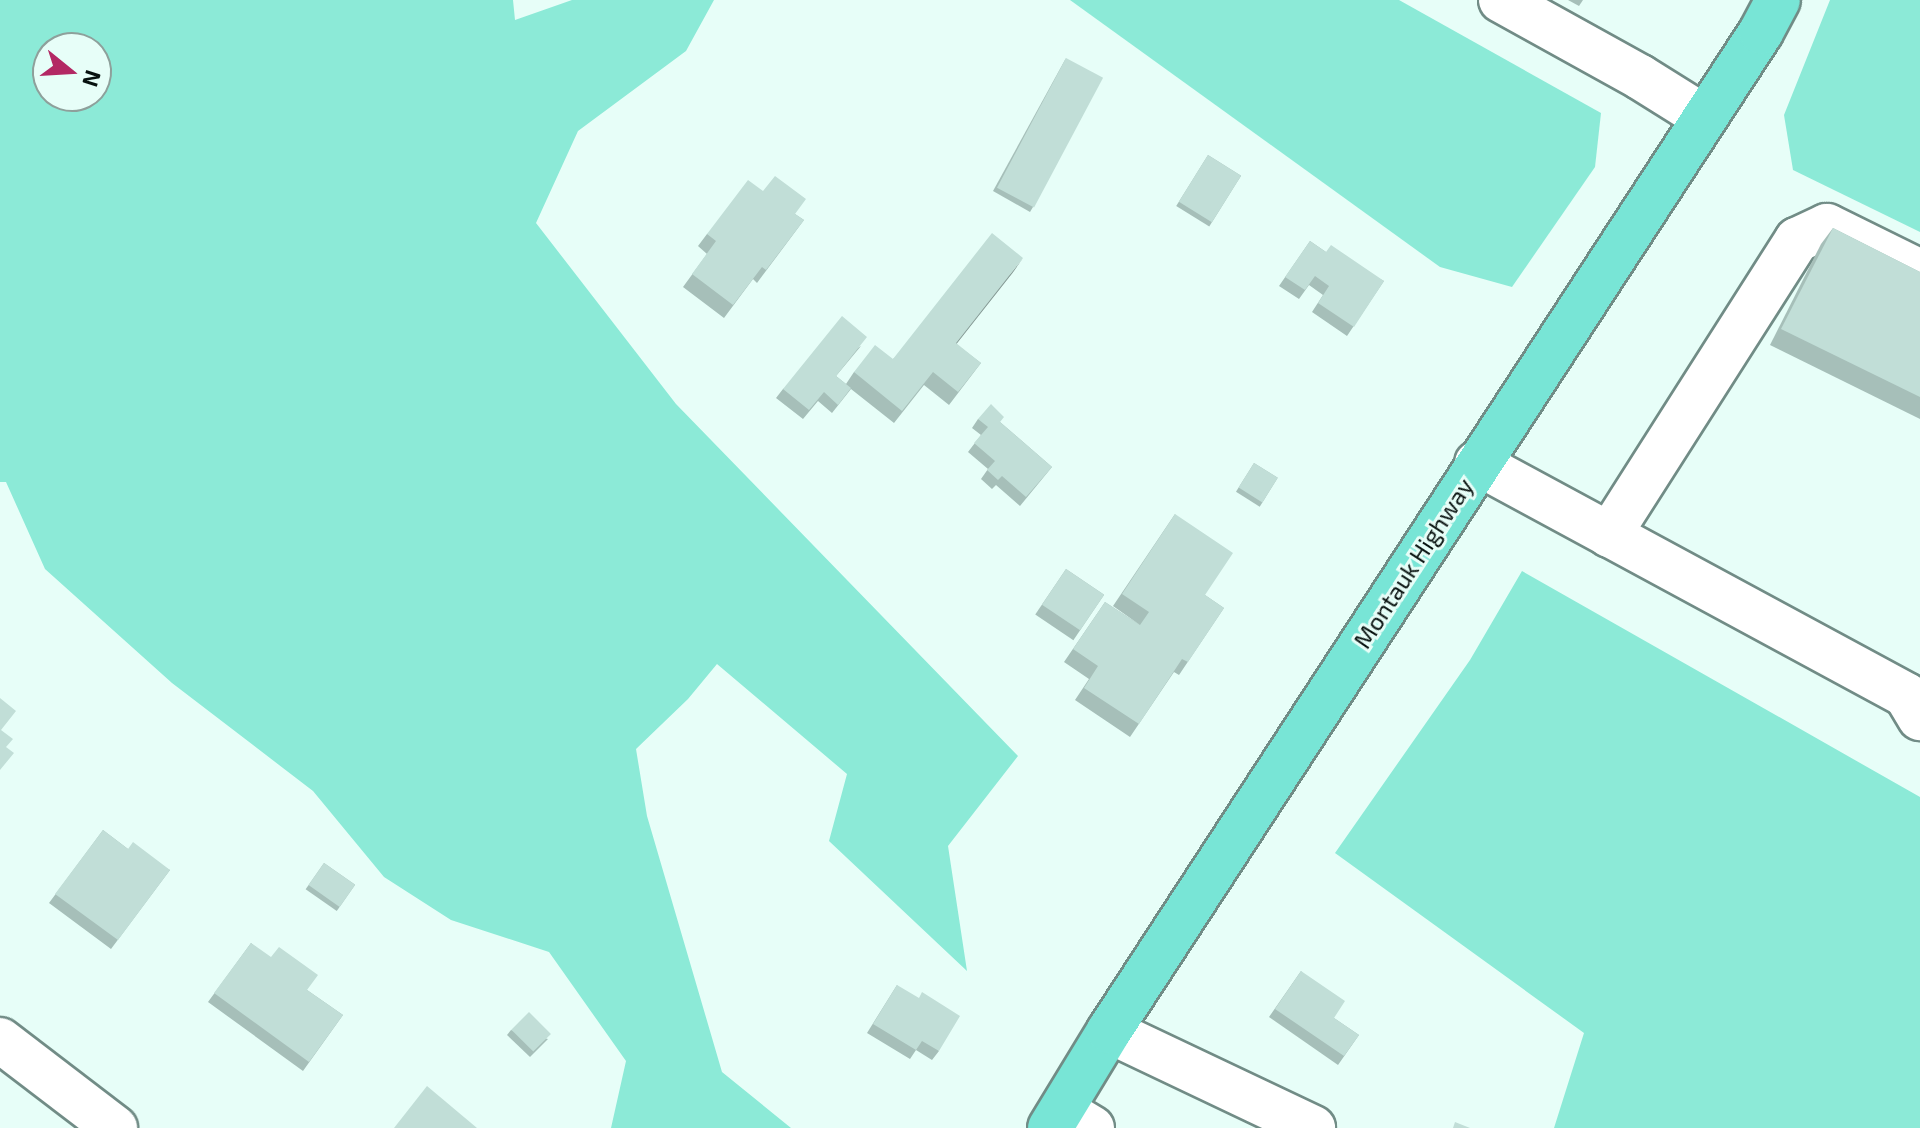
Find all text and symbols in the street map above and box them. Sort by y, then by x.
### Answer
north arrow [32,32,112,112]
text: N [78,67,108,90]
street label: Montauk Highway [1347,473,1479,653]

